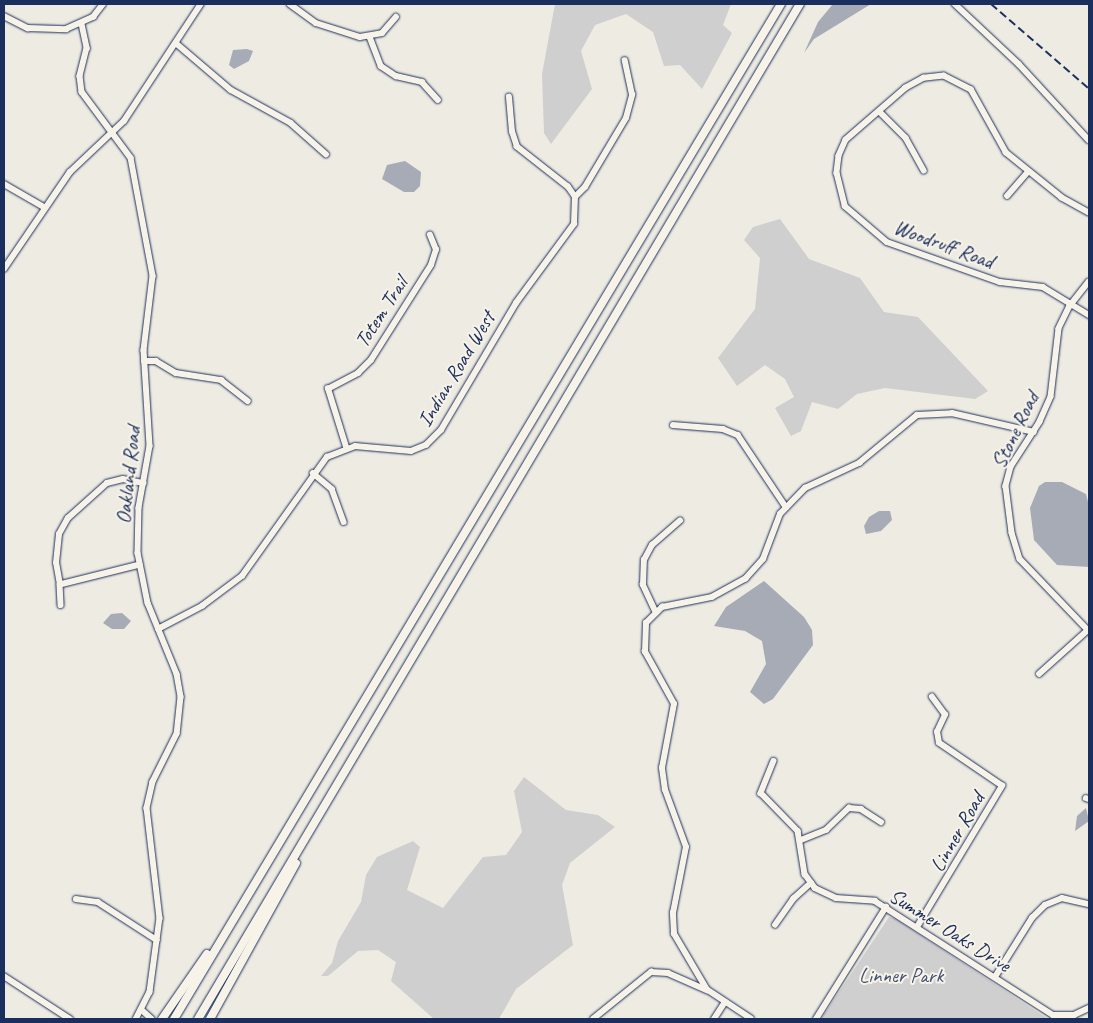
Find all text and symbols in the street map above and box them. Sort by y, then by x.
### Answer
street label: Woodruff Road [891,214,997,274]
street label: Totem Trail [349,272,413,352]
street label: Indian Road West [412,307,500,431]
street label: Stone Road [986,388,1044,472]
street label: Oakland Road [110,425,146,525]
street label: Linner Road [924,788,990,876]
street label: Summer Oaks Drive [884,883,1016,977]
park label: Linner Park [859,962,943,988]

